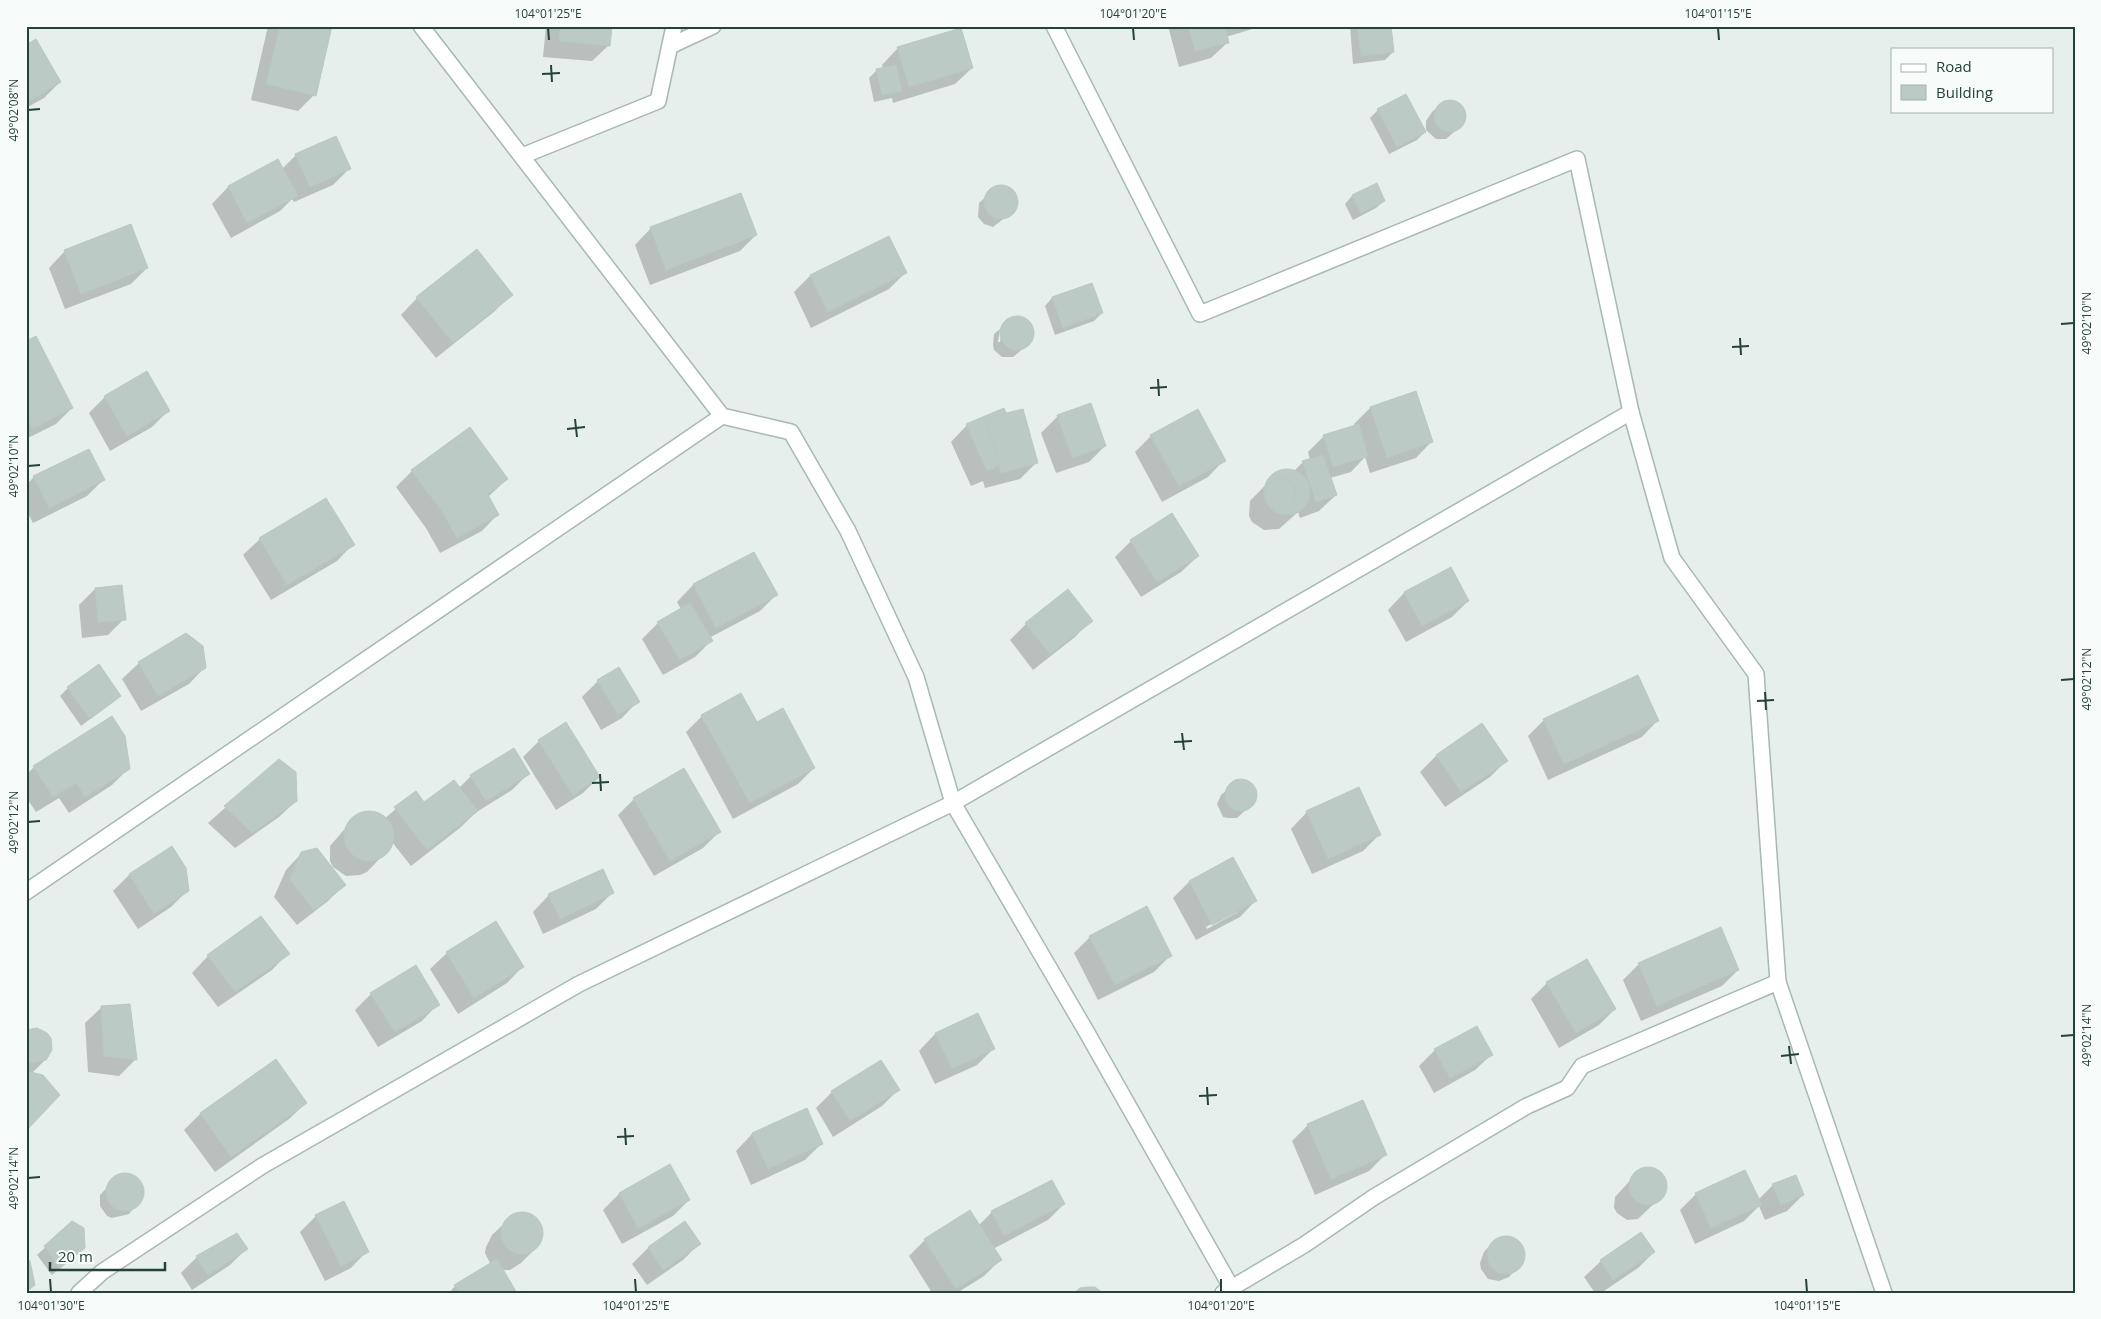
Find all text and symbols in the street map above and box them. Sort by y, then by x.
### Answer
text: 104°01'25"E [514,5,582,22]
text: 104°01'20"E [1099,5,1167,22]
text: 104°01'15"E [1684,5,1752,22]
legend [1891,48,2054,112]
text: Road [1936,56,1972,76]
text: 49°02'08"N [5,79,22,141]
text: Building [1936,82,1993,102]
text: 49°02'10"N [2078,292,2095,354]
text: 49°02'10"N [5,435,22,497]
text: 49°02'12"N [2078,648,2095,710]
text: 49°02'12"N [5,791,22,853]
text: 49°02'14"N [2078,1004,2095,1066]
text: 49°02'14"N [5,1147,22,1209]
scale bar [50,1239,165,1271]
text: 20 m [58,1246,93,1266]
text: 104°01'30"E [17,1297,85,1314]
text: 104°01'25"E [602,1297,670,1314]
text: 104°01'20"E [1187,1297,1255,1314]
text: 104°01'15"E [1773,1297,1841,1314]

